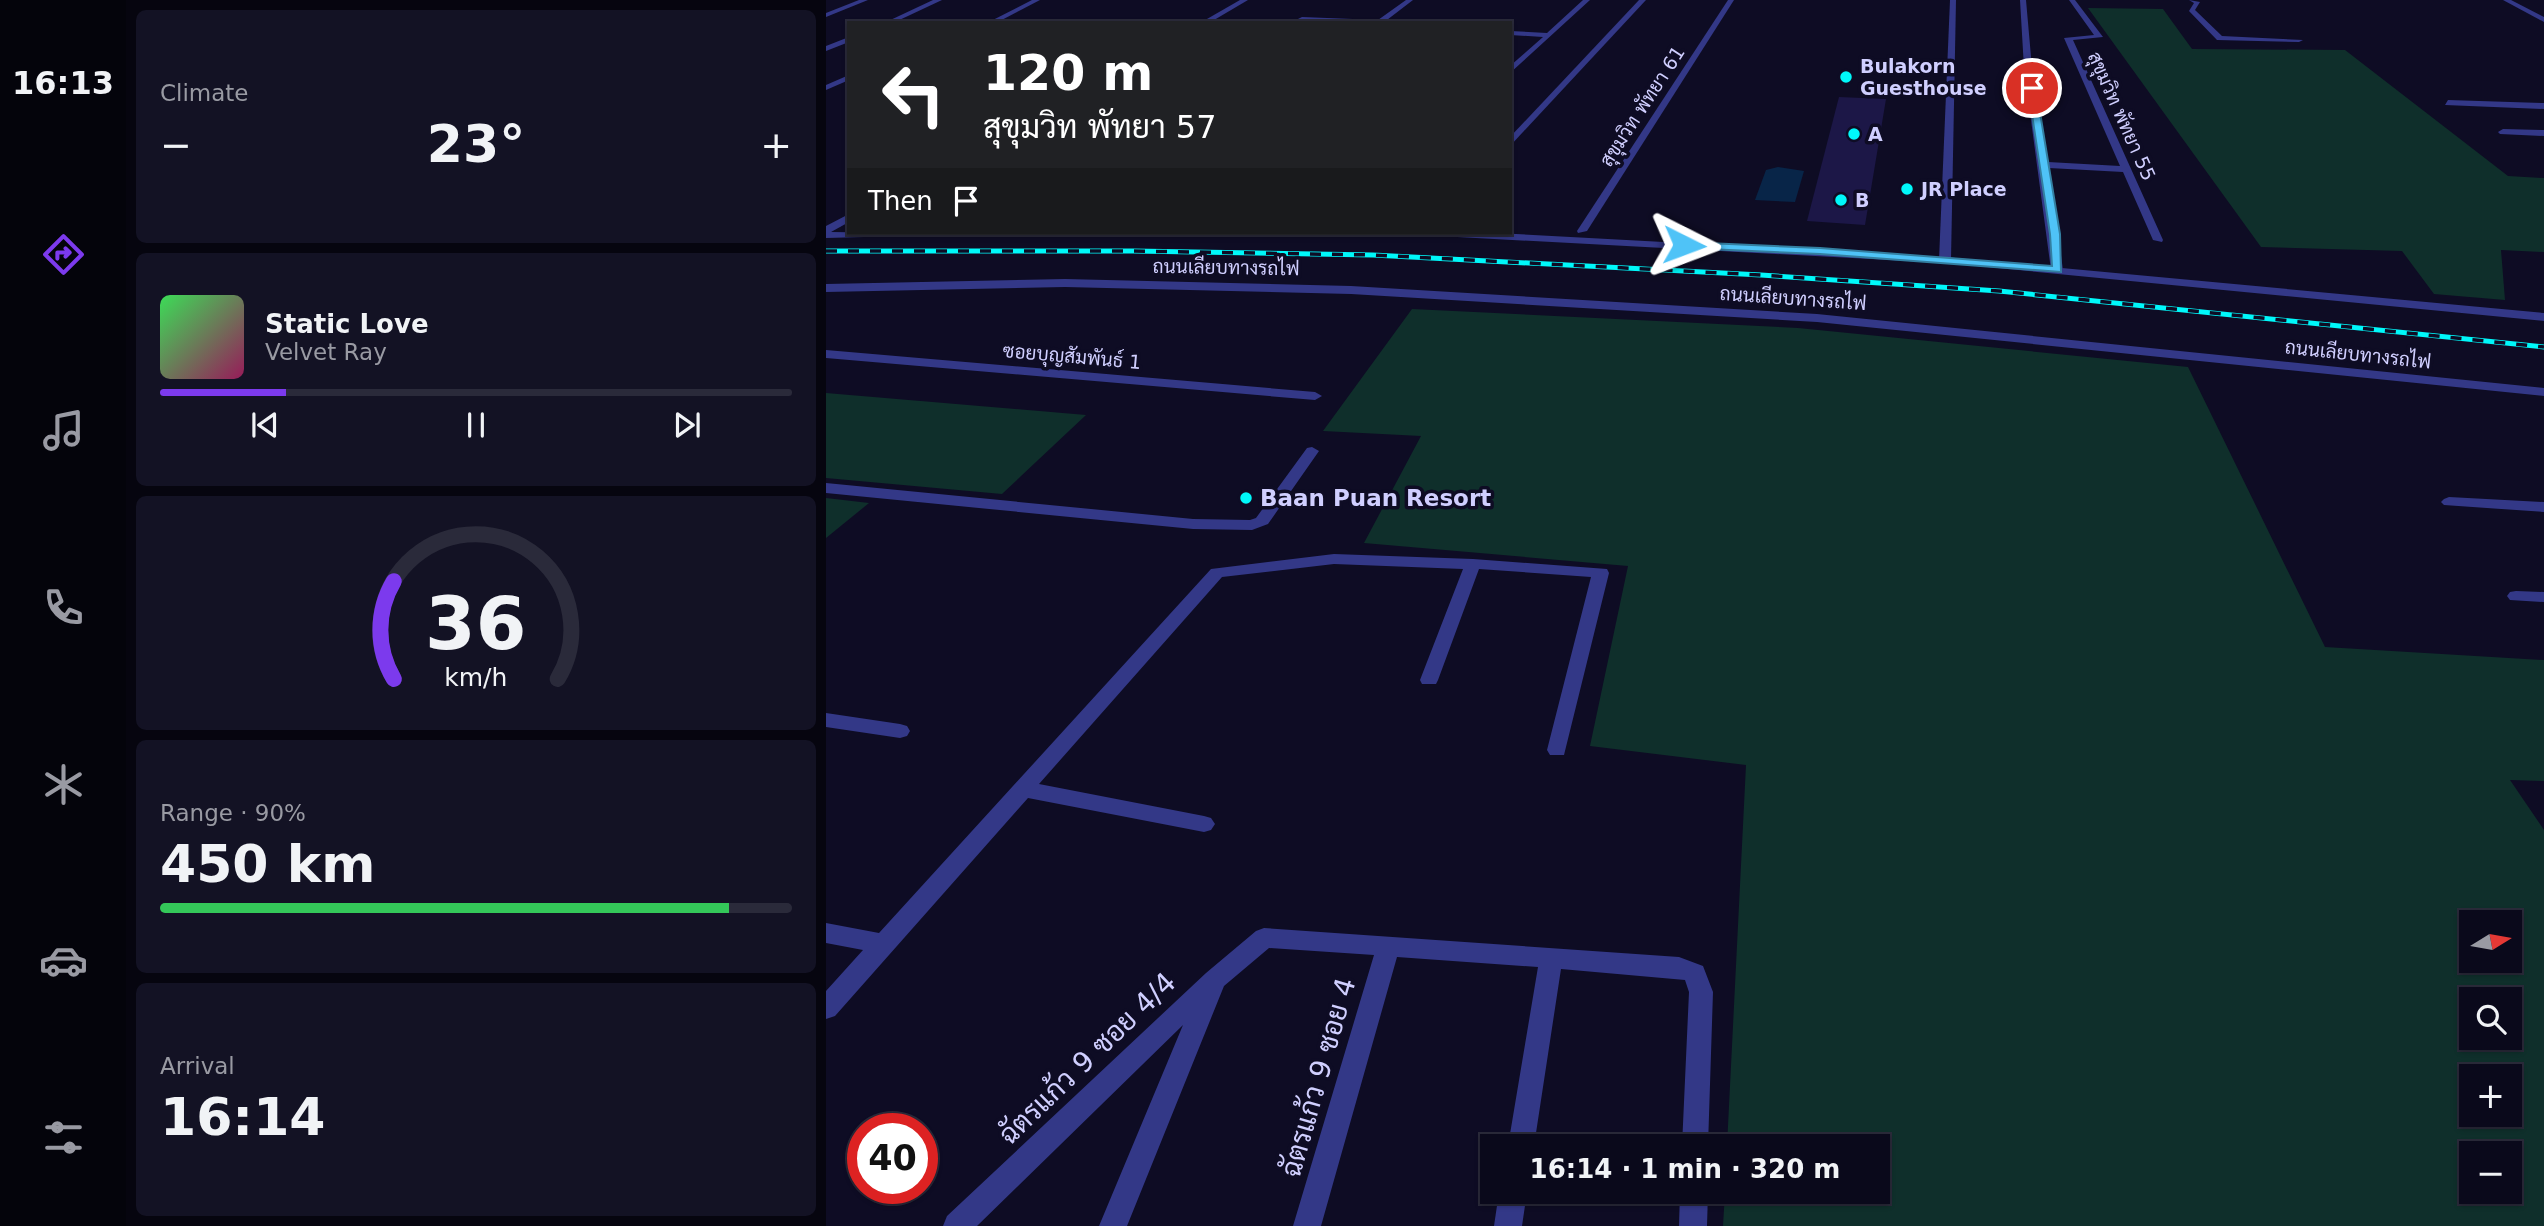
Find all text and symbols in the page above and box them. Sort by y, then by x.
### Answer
street label: สุขุมวิท พัทยา 61 [1595,42,1691,171]
text: 120 m [983,45,1153,102]
street label: สุขุมวิท พัทยา 55 [2082,48,2160,185]
icon: left [868,49,959,140]
place label: Bulakorn Guesthouse [1860,55,1987,99]
pin [2002,58,2062,118]
text: 16:13 [12,64,114,102]
marker: Bulakorn Guesthouse [1838,69,1854,85]
icon: arrive [2013,69,2051,107]
text: Climate [160,80,249,106]
text: สุขุมวิท พัทยา 57 [983,108,1217,146]
text: 23° [427,114,525,174]
text: − [160,123,192,167]
text: + [760,123,792,167]
place label: A [1868,123,1883,145]
marker: A [1846,126,1862,142]
place label: JR Place [1919,178,2007,200]
marker: JR Place [1899,181,1915,197]
icon: arrive [947,182,985,220]
text: Then [868,186,933,216]
place label: B [1855,189,1869,211]
marker: B [1833,192,1849,208]
position arrow [1647,208,1721,282]
icon: directions [39,230,88,279]
street label: ถนนเลียบทางรถไฟ [1152,254,1300,279]
street label: ถนนเลียบทางรถไฟ [1719,281,1867,314]
text: Static Love [265,309,429,339]
street label: ถนนเลียบทางรถไฟ [2284,334,2432,373]
street label: ซอยบุญสัมพันธ์ 1 [1002,338,1142,375]
text: Velvet Ray [265,339,387,365]
icon: music [39,406,88,455]
icon: previous [246,406,284,444]
icon: pause [457,406,495,444]
icon: next [668,406,706,444]
place label: Baan Puan Resort [1260,485,1491,511]
marker: Baan Puan Resort [1238,490,1254,506]
text: 36 [425,581,527,666]
icon: phone [39,583,88,632]
text: km/h [444,663,508,692]
icon: climate [39,760,88,809]
text: Range · 90% [160,800,306,826]
text: 450 km [160,834,375,894]
north arrow [2459,910,2522,973]
map controls [2459,910,2522,1204]
icon: car [39,936,88,985]
street label: ฉัตรแก้ว 9 ซอย 4/4 [991,964,1182,1151]
street label: ฉัตรแก้ว 9 ซอย 4 [1272,973,1363,1180]
button: search [2459,987,2522,1050]
text: Arrival [160,1053,235,1079]
button: + [2459,1064,2522,1127]
text: 16:14 [160,1087,326,1147]
icon: filters [39,1113,88,1162]
speed limit sign: 40 [847,1113,938,1204]
button: − [2459,1141,2522,1204]
text: 16:14 · 1 min · 320 m [1530,1154,1840,1184]

